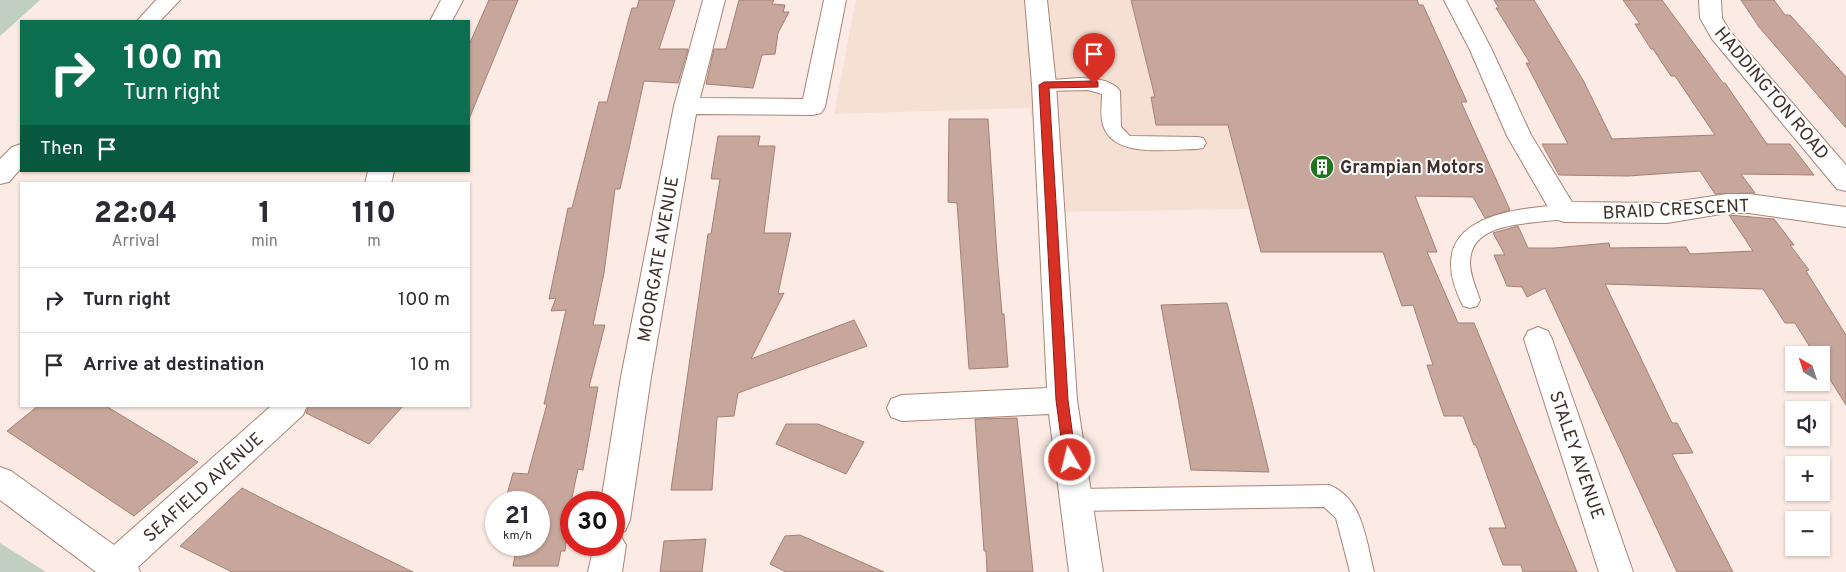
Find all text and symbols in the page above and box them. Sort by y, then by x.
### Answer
street label: HADDINGTON ROAD [1709,23,1833,165]
pin [1073,33,1115,84]
text: 100 m [123,37,223,81]
icon: right [40,40,105,105]
icon: arrive [1080,40,1108,68]
text: Turn right [123,80,220,107]
icon: arrive [93,135,121,163]
text: Then [40,137,83,161]
building icon: Grampian Motors [1309,154,1335,180]
place label: Grampian Motors [1340,157,1484,180]
street label: MOORGATE AVENUE [634,175,685,344]
street label: BRAID CRESCENT [1602,195,1750,226]
text: 22:04 [94,196,177,233]
text: 1 [258,196,271,233]
text: 110 [352,196,396,233]
text: Arrival [112,232,159,252]
text: min [251,232,278,252]
text: m [367,232,381,252]
icon: right [40,286,68,314]
text: Turn right [83,288,171,312]
text: 100 m [398,288,450,312]
north arrow [1785,346,1830,391]
map controls [1785,346,1830,556]
icon: arrive [40,351,68,379]
text: Arrive at destination [83,353,264,377]
text: 10 m [410,353,450,377]
street label: STALEY AVENUE [1543,388,1608,523]
button: sound [1785,401,1830,446]
street label: SEAFIELD AVENUE [139,428,269,548]
position arrow [1043,433,1095,485]
button: + [1785,456,1830,501]
speed limit sign: 30 [560,491,625,556]
text: 21 [505,501,530,533]
button: − [1785,511,1830,556]
text: km/h [503,528,532,544]

